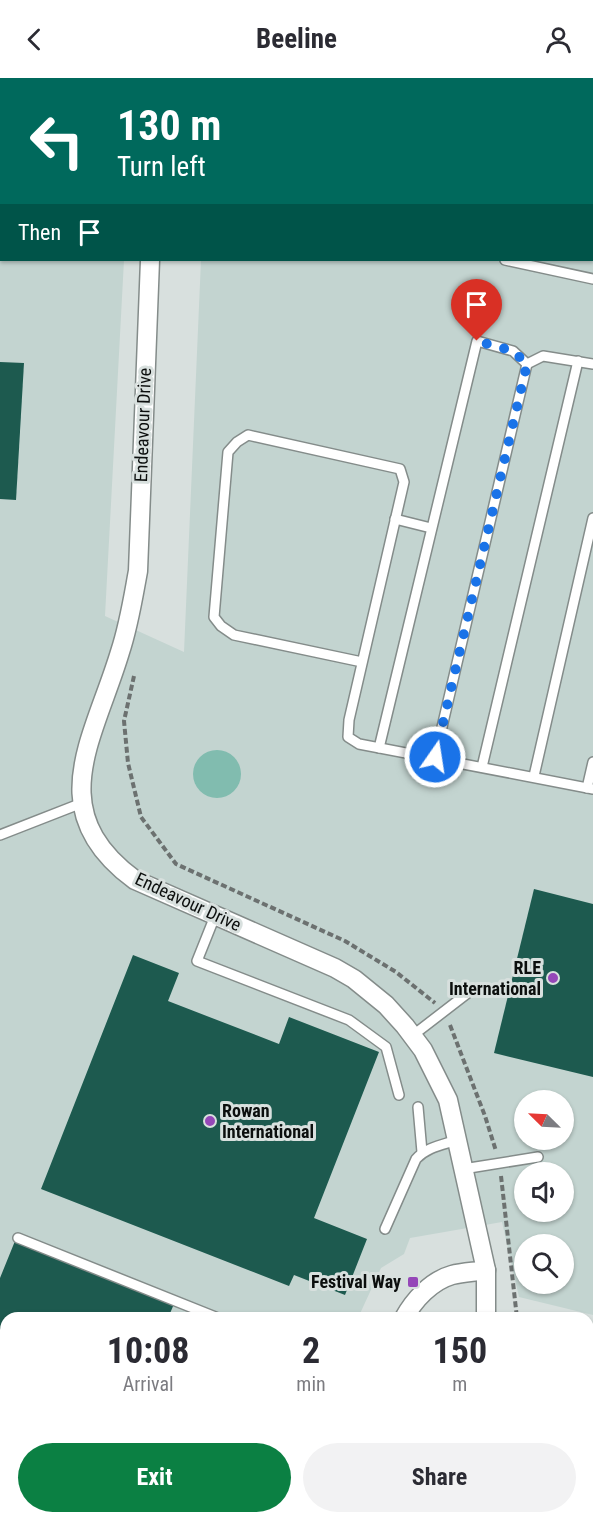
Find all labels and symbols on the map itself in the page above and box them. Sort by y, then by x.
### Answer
pin [451,279,502,341]
street label: Endeavour Drive [130,367,155,482]
position arrow [403,725,467,789]
street label: Endeavour Drive [132,868,244,935]
place label: RLE International [449,957,541,999]
marker: RLE International [546,971,560,985]
north arrow [514,1090,574,1150]
place label: Rowan International [222,1100,314,1142]
marker: Rowan International [203,1114,217,1128]
place label: Festival Way [311,1271,401,1292]
marker: Festival Way [406,1275,420,1289]

